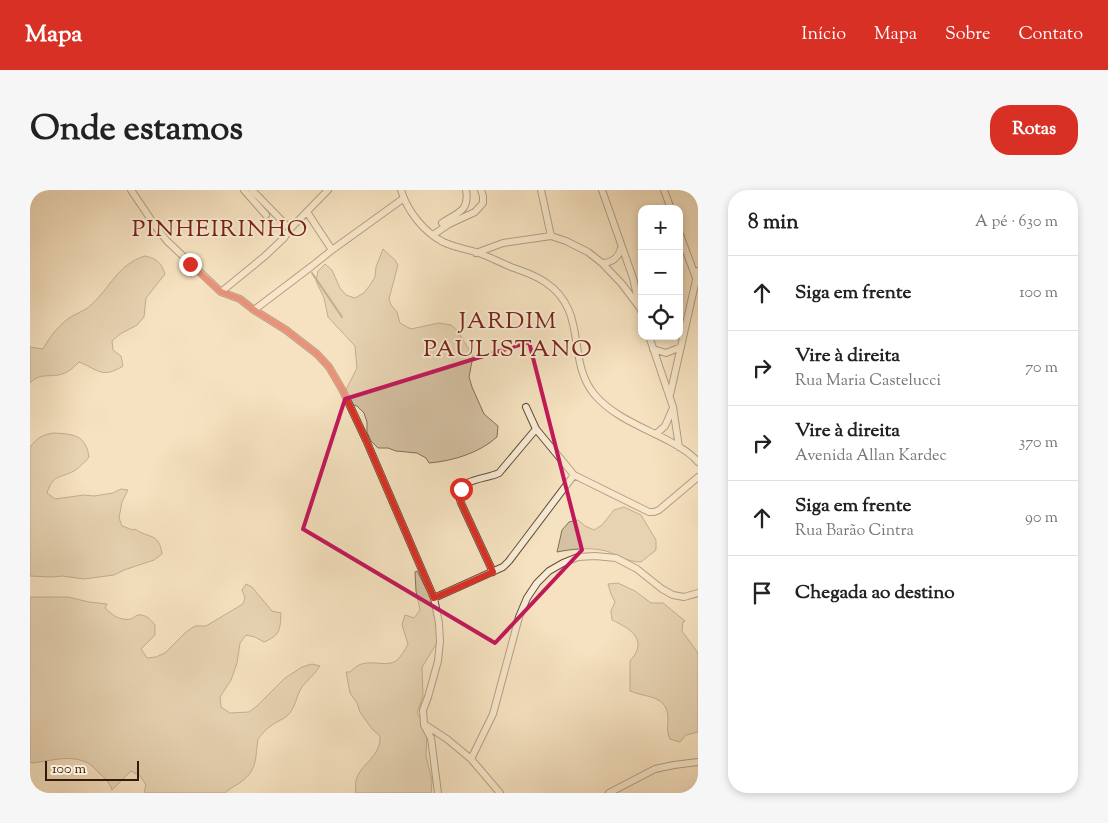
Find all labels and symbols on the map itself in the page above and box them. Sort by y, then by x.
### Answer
district label: PINHEIRINHO [132,213,308,247]
route end [179,253,202,276]
district label: JARDIM PAULISTANO [423,305,593,367]
route start [450,478,473,501]
scale bar [45,758,139,781]

